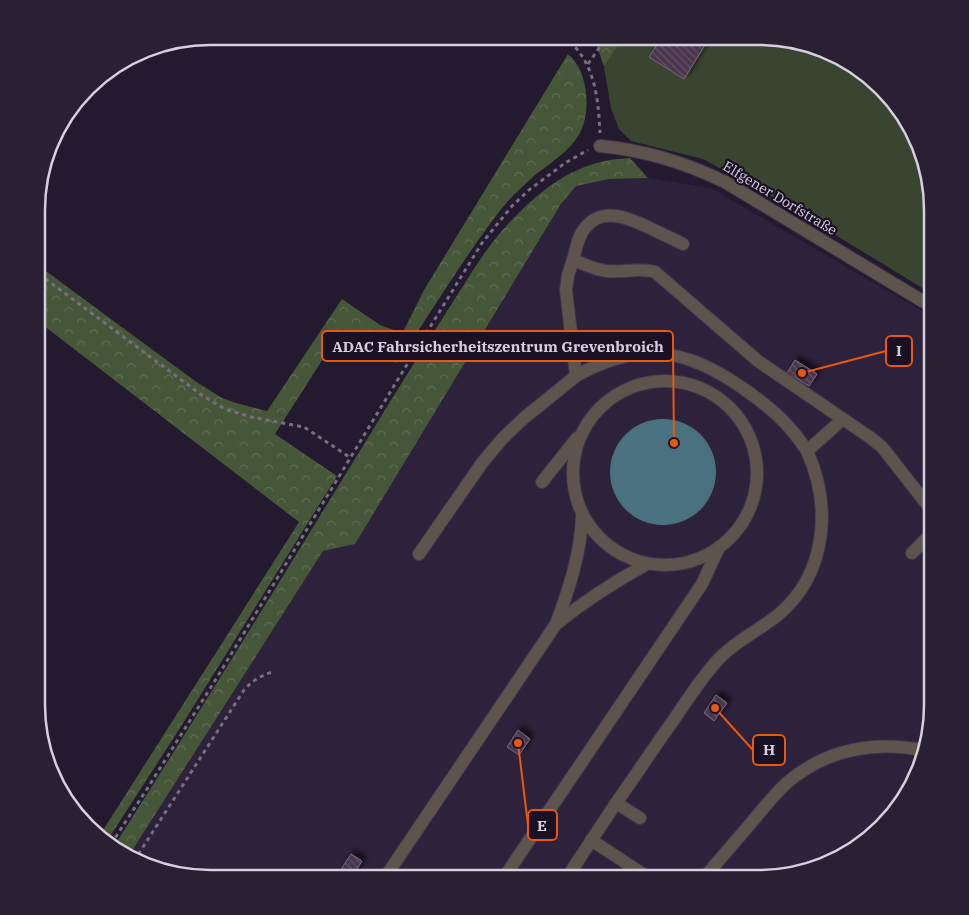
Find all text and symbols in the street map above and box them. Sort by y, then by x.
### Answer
street label: Elfgener Dorfstraße [720,157,840,239]
callout: ADAC Fahrsicherheitszentrum Grevenbroich [322,331,673,361]
callout: I [886,336,912,366]
text: ADAC Fahrsicherheitszentrum Grevenbroich [332,337,664,356]
text: I [896,341,902,360]
callout: H [753,735,785,765]
text: H [763,740,775,759]
callout: E [528,810,557,840]
text: E [537,816,547,835]

